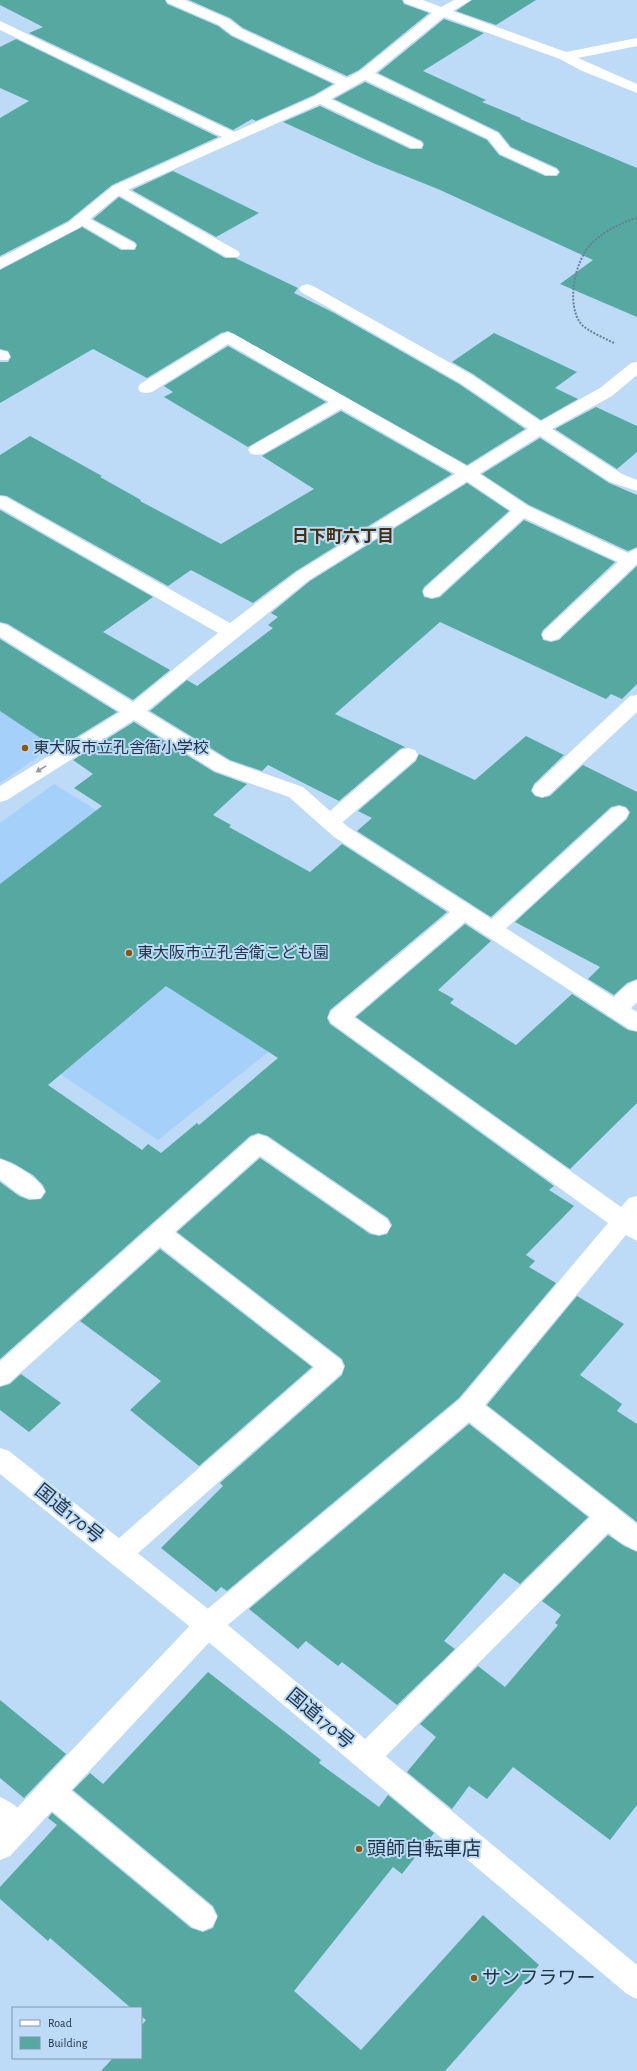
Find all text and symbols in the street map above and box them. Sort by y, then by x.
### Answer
district label: 日下町六丁目 [292,528,394,545]
place label: 東大阪市立孔舎衙小学校 [33,739,209,756]
marker: 東大阪市立孔舎衙小学校 [20,743,30,753]
one-way arrow [35,766,46,773]
place label: 東大阪市立孔舎衛こども園 [137,944,329,961]
marker: 東大阪市立孔舎衛こども園 [124,948,134,958]
street label: 国道170号 [31,1480,107,1547]
street label: 国道170号 [283,1685,358,1752]
place label: 頭師自転車店 [367,1838,481,1859]
marker: 頭師自転車店 [354,1844,364,1854]
place label: サンフラワー [482,1969,595,1988]
marker: サンフラワー [469,1973,479,1983]
legend [12,2007,142,2059]
text: Road [48,2017,72,2029]
text: Building [48,2037,88,2049]

